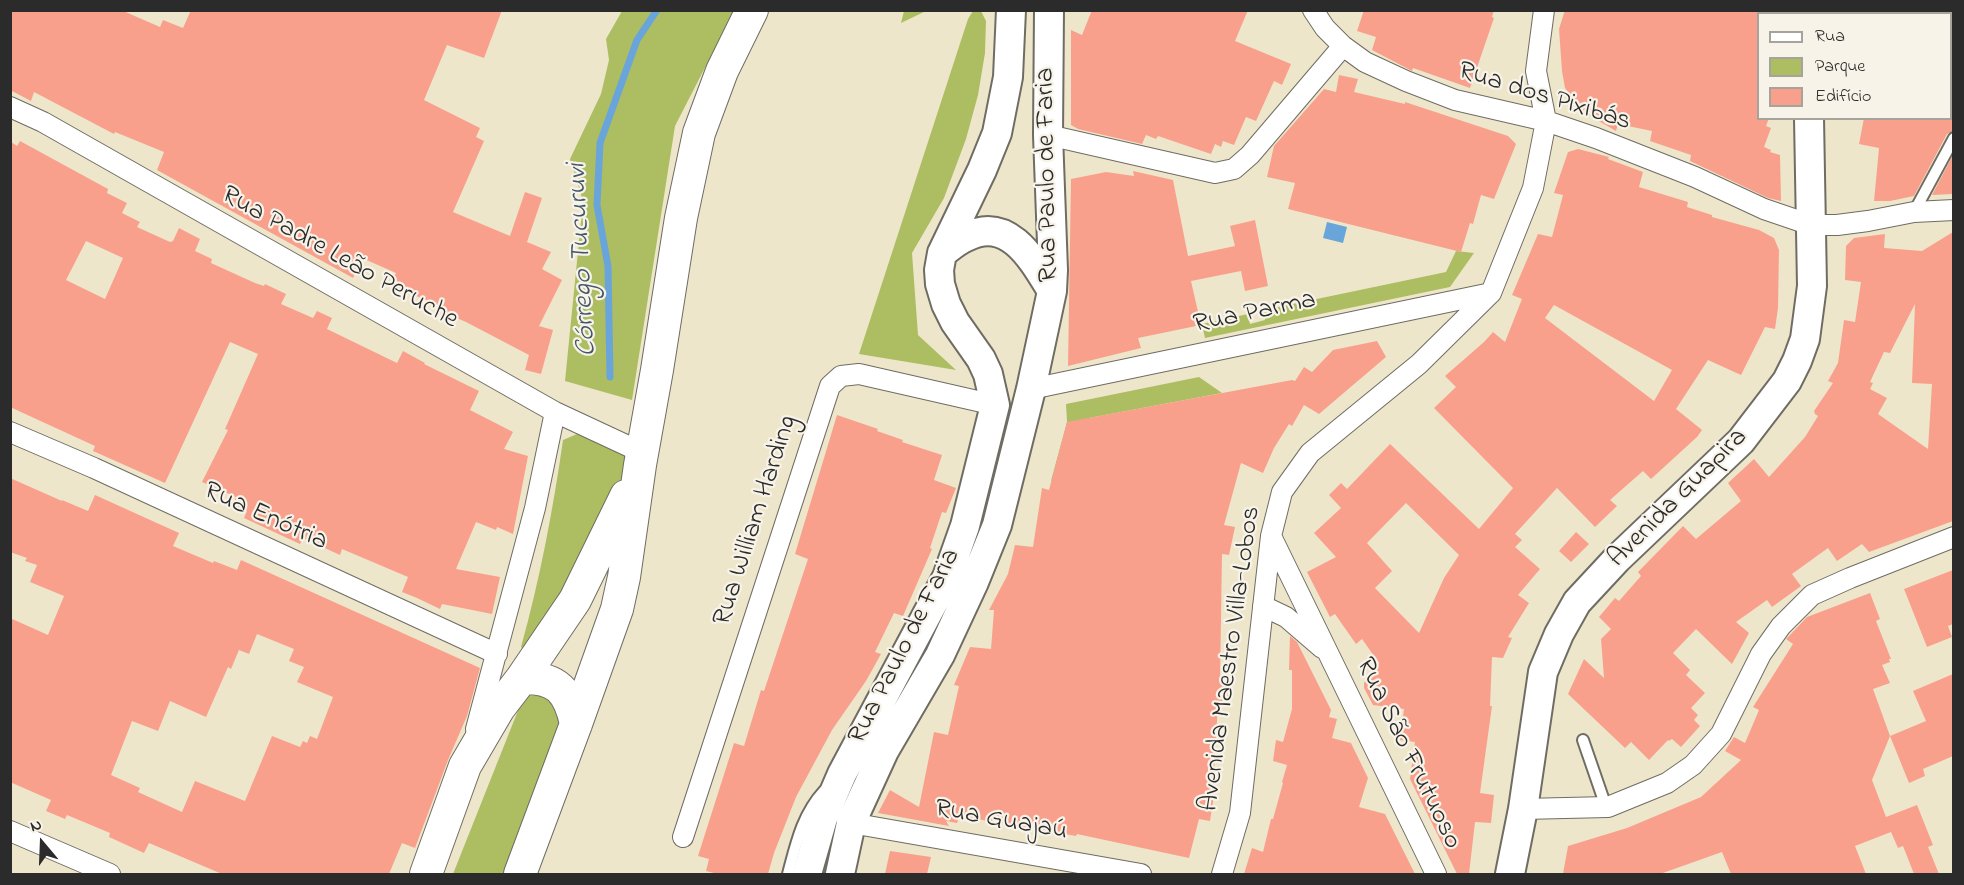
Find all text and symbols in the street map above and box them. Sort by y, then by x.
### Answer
legend [1757,12,1952,120]
text: Rua [1815,24,1845,50]
text: Parque [1815,54,1865,80]
street label: Rua dos Pixibás [1454,56,1634,140]
street label: Rua Paulo de Faria [1031,67,1067,283]
text: Edifício [1815,84,1871,110]
water label: Córrego Tucuruvi [562,163,606,357]
street label: Rua Padre Leão Peruche [215,180,463,338]
street label: Rua Parma [1191,285,1319,343]
street label: Rua William Harding [708,412,806,630]
street label: Avenida Guapira [1602,422,1756,576]
street label: Rua Enótria [198,476,332,560]
street label: Avenida Maestro Villa-Lobos [1195,504,1269,814]
street label: Rua Paulo de Faria [843,544,969,750]
street label: Rua São Frutuoso [1347,653,1467,855]
street label: Rua Guajaú [932,794,1070,850]
north arrow [12,813,72,873]
text: N [27,813,45,839]

